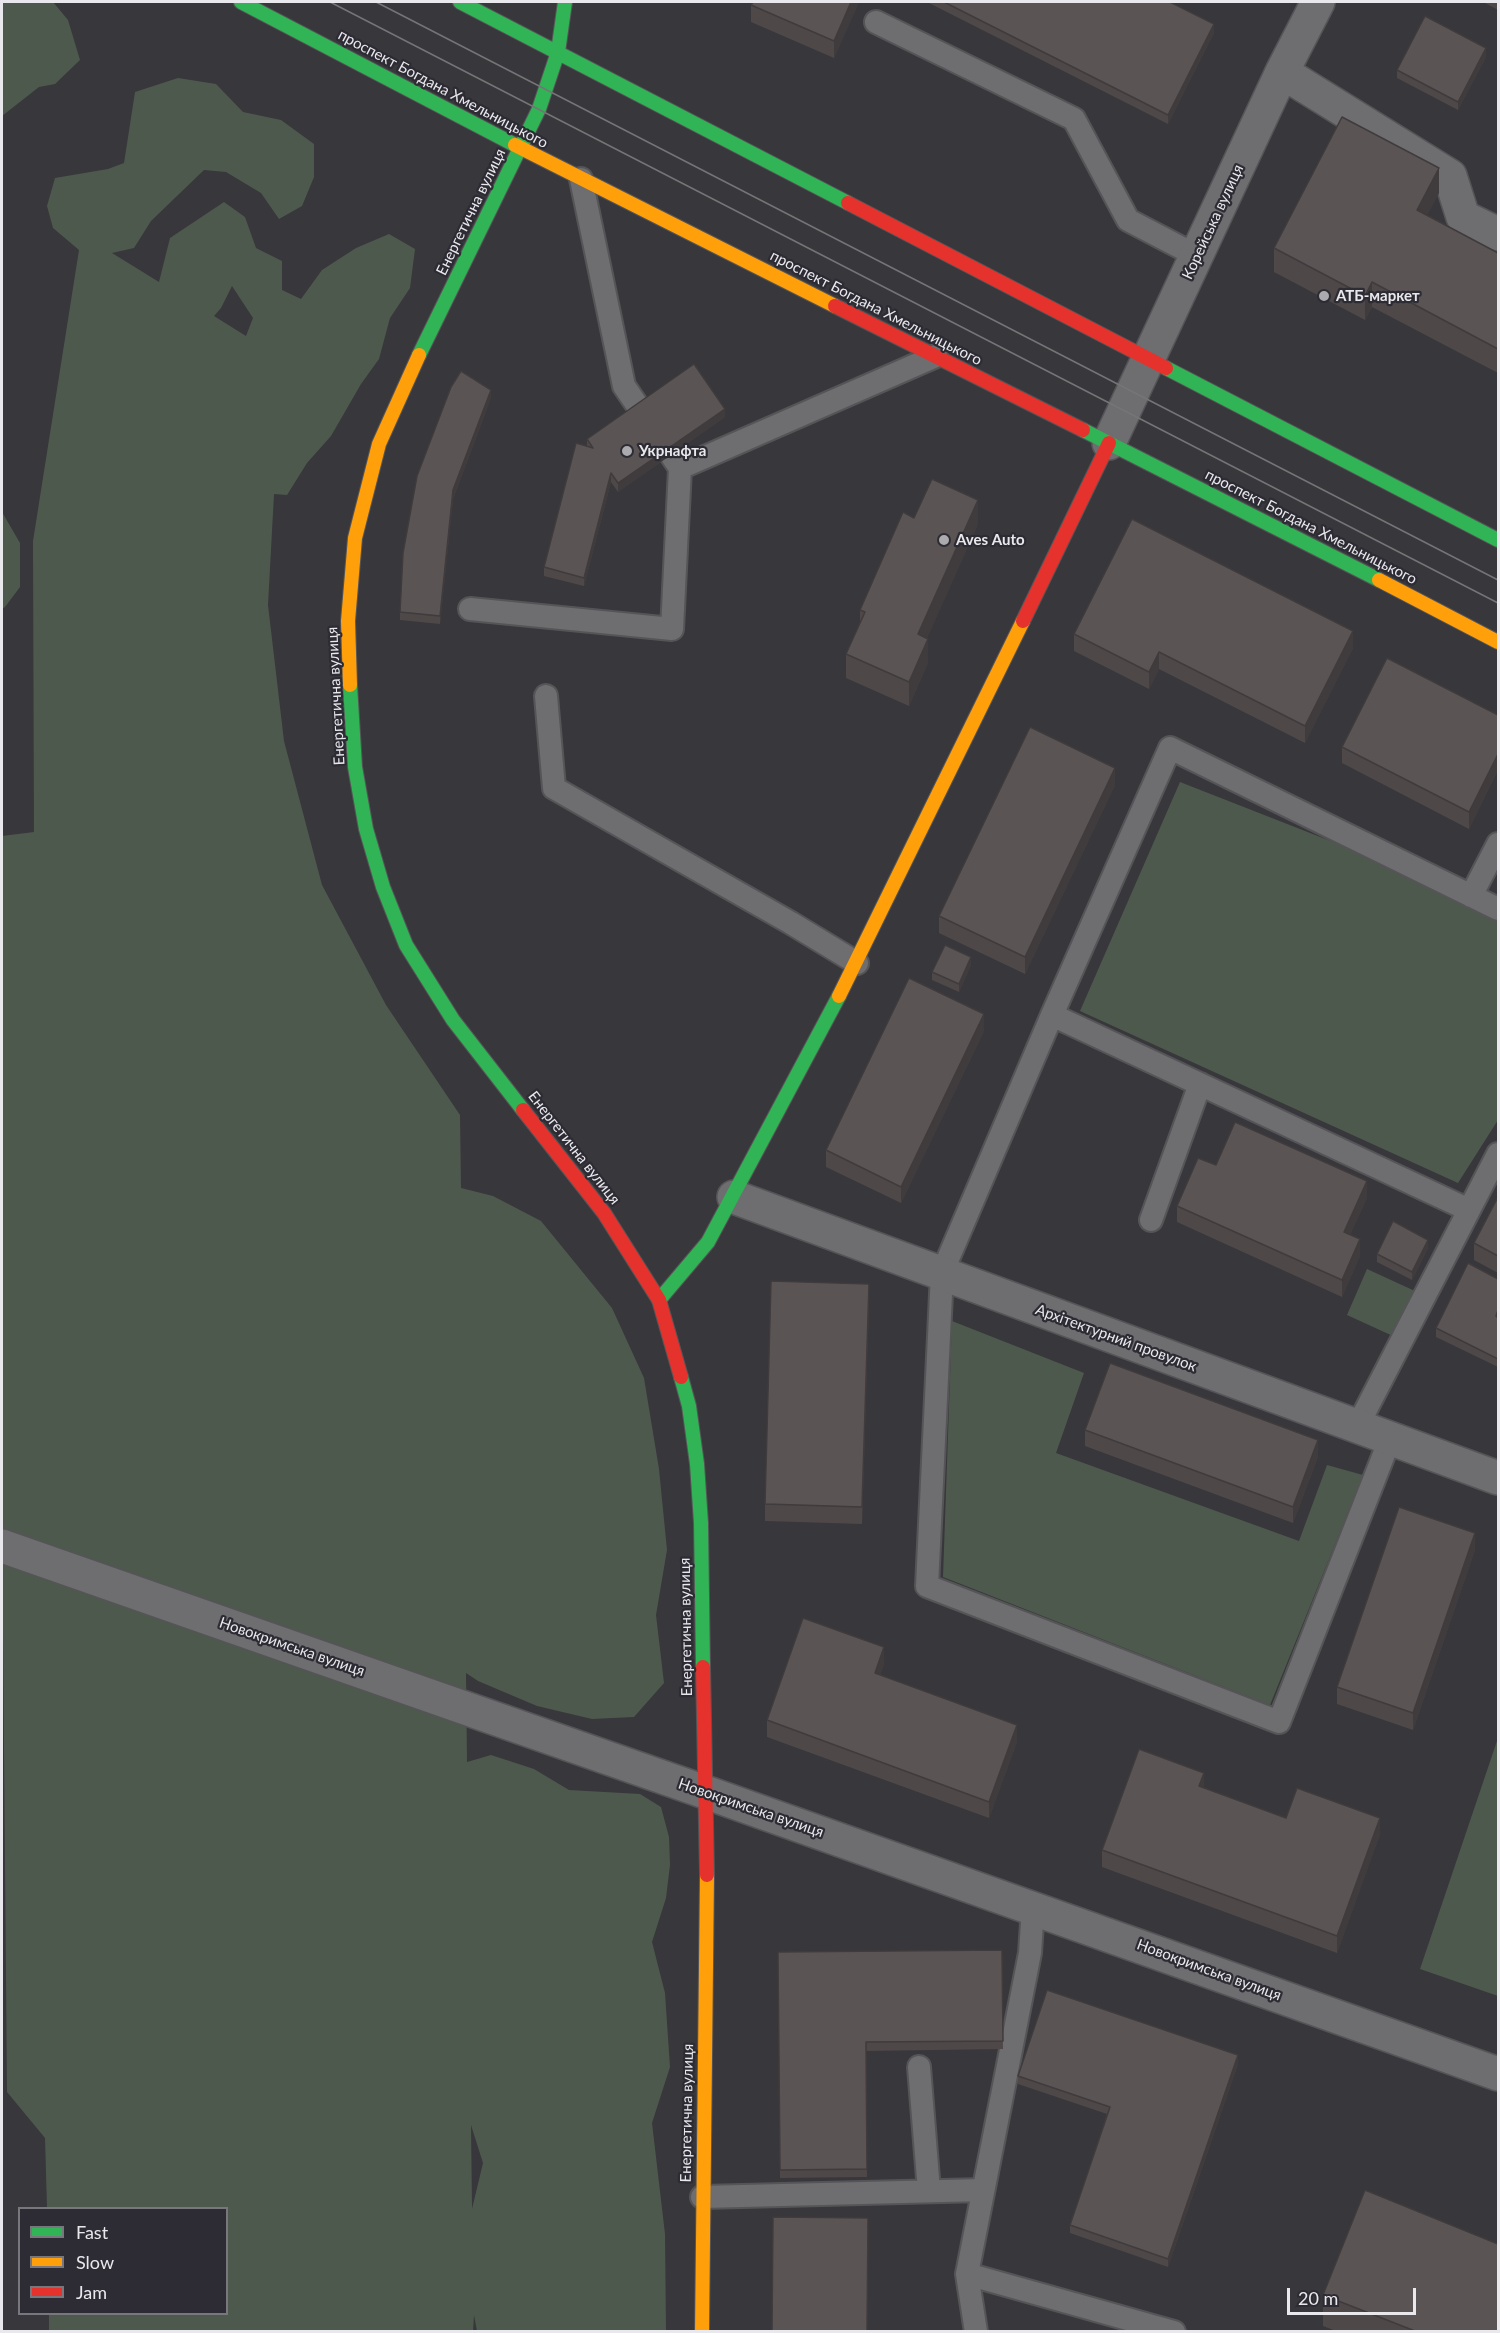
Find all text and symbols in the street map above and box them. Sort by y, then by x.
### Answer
street label: проспект Богдана Хмельницького [335,26,551,152]
street label: Енергетична вулиця [433,146,509,278]
street label: Корейська вулиця [1179,162,1247,282]
street label: проспект Богдана Хмельницького [767,247,985,369]
place label: АТБ-маркет [1336,287,1420,305]
marker: АТБ-маркет [1317,289,1331,303]
place label: Укрнафта [639,442,706,460]
marker: Укрнафта [620,444,634,458]
street label: проспект Богдана Хмельницького [1202,466,1420,588]
place label: Aves Auto [956,531,1025,549]
marker: Aves Auto [937,533,951,547]
street label: Енергетична вулиця [323,626,349,766]
street label: Енергетична вулиця [524,1088,624,1208]
street label: Архітектурний провулок [1033,1300,1199,1376]
street label: Енергетична вулиця [676,1558,696,1696]
street label: Новокримська вулиця [217,1614,367,1680]
street label: Новокримська вулиця [676,1775,826,1841]
street label: Новокримська вулиця [1134,1935,1284,2005]
street label: Енергетична вулиця [677,2044,697,2182]
legend [18,2207,228,2315]
text: Fast [76,2221,108,2243]
text: Slow [76,2251,114,2273]
scale bar [1290,2276,1419,2314]
text: Jam [76,2281,107,2303]
text: 20 m [1298,2287,1338,2309]

